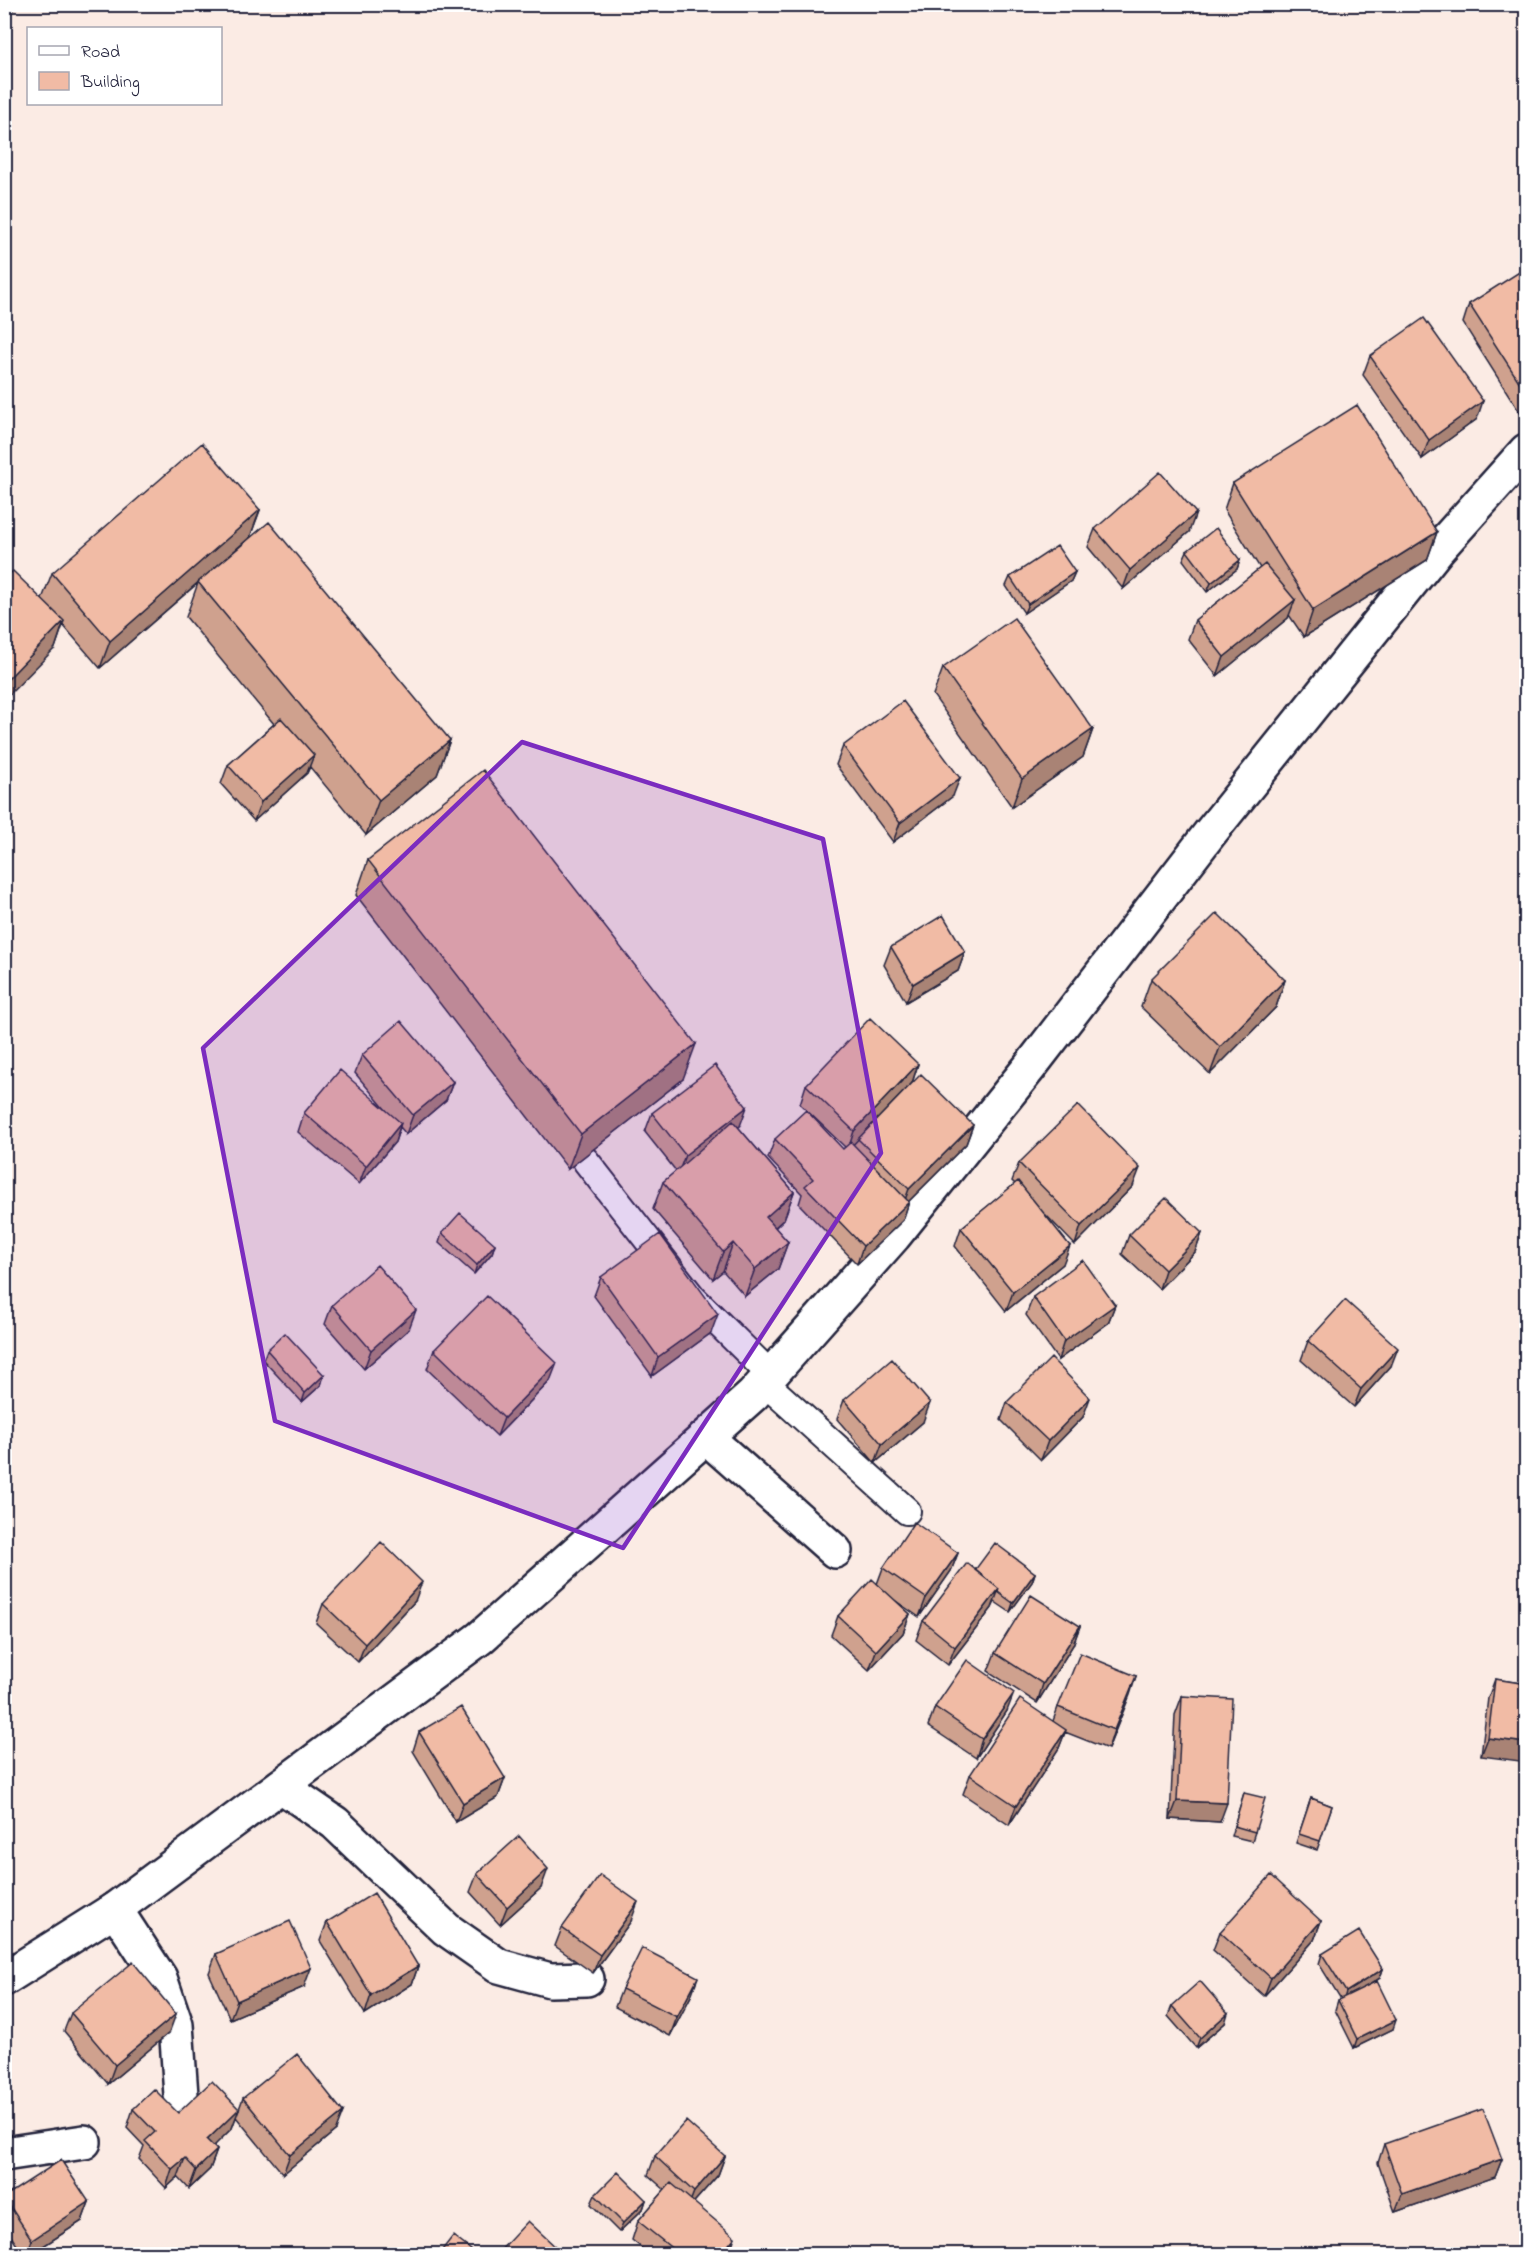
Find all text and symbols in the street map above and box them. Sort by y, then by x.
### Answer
legend [27,27,222,105]
text: Road [81,40,120,66]
text: Building [80,70,140,97]

